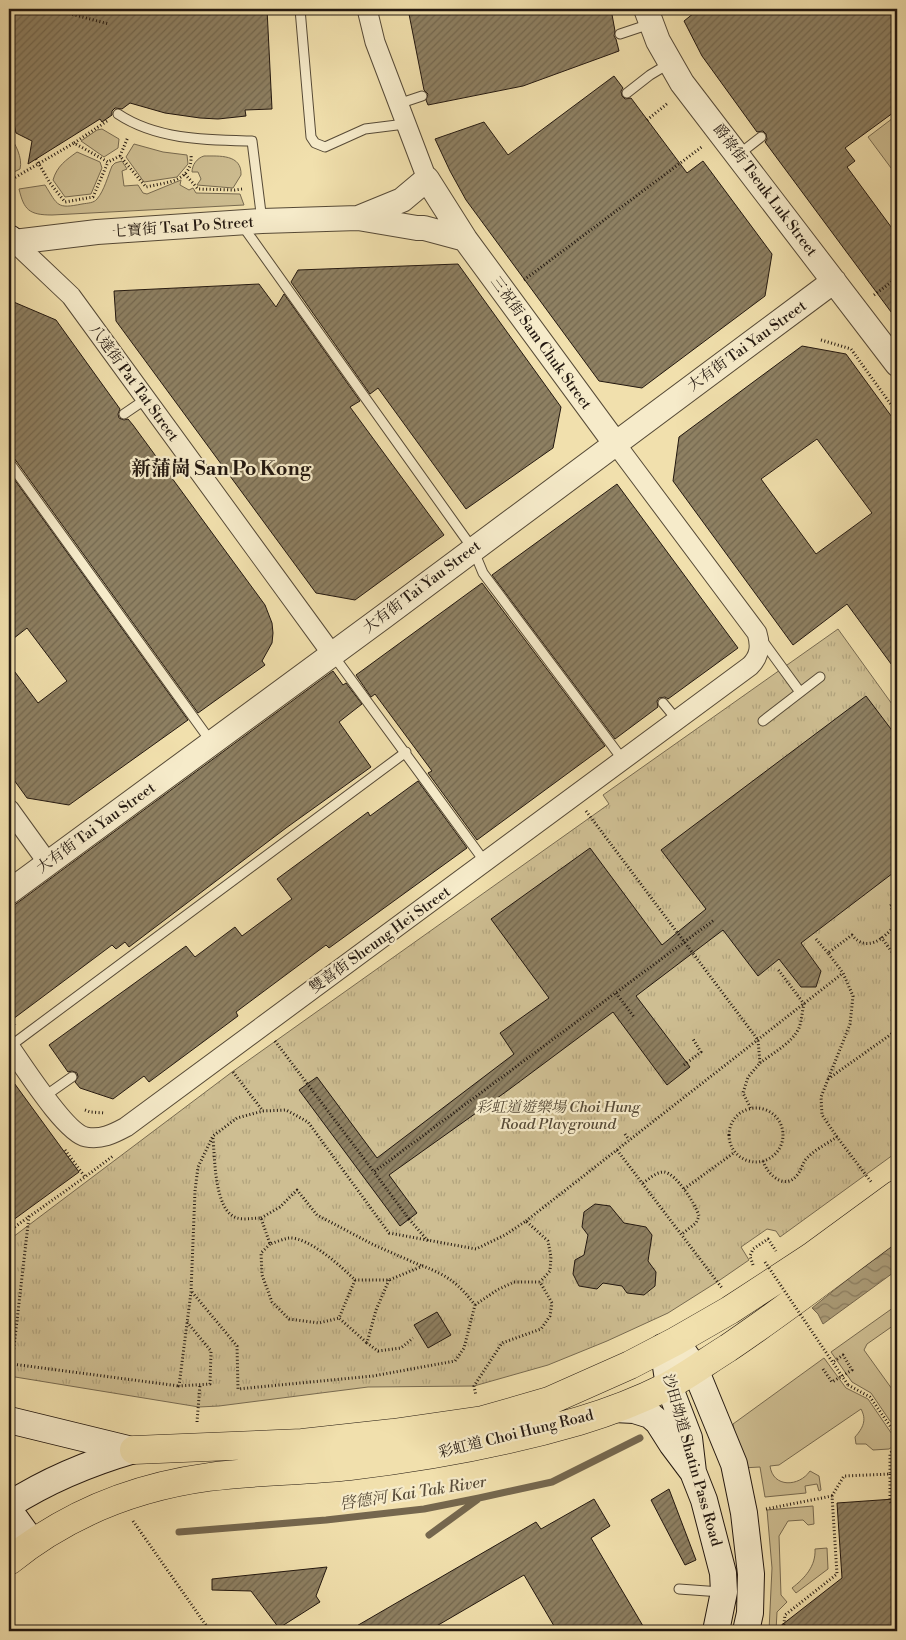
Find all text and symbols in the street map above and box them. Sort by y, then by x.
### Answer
street label: 爵祿街 Tseuk Luk Street [709,120,822,261]
street label: 七寶街 Tsat Po Street [112,213,255,241]
street label: 三祝街 Sam Chuk Street [486,273,596,414]
street label: 大有街 Tai Yau Street [684,296,811,396]
street label: 八達街 Pat Tat Street [85,321,183,446]
district label: 新蒲崗 San Po Kong [131,457,312,482]
street label: 大有街 Tai Yau Street [359,536,485,637]
street label: 大有街 Tai Yau Street [33,778,160,878]
street label: 雙喜街 Sheung Hei Street [306,882,455,998]
park label: 彩虹道遊樂場 Choi Hung Road Playground [476,1098,641,1134]
street label: 沙田坳道 Shatin Pass Road [658,1372,726,1549]
street label: 彩虹道 Choi Hung Road [437,1405,596,1462]
water label: 啓德河 Kai Tak River [338,1471,489,1514]

